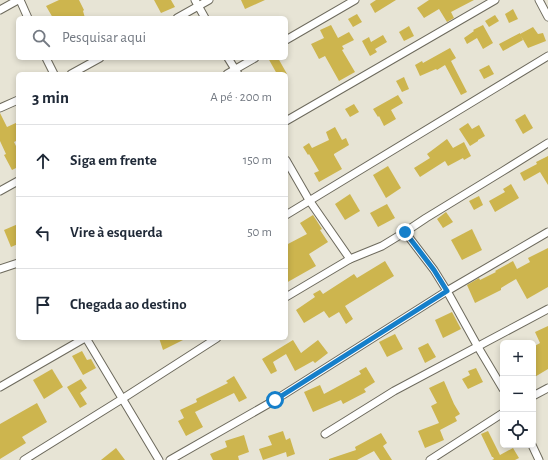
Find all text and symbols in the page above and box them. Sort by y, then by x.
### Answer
search box [16,16,288,60]
icon: search [30,27,52,49]
text: Pesquisar aqui [62,30,146,45]
text: 3 min [32,89,69,106]
text: A pé · 200 m [210,91,272,104]
icon: ahead [32,150,54,172]
text: Siga em frente [70,153,157,168]
text: 150 m [243,154,272,167]
icon: left [32,222,54,244]
route end [396,223,414,241]
text: Vire à esquerda [70,225,163,240]
text: 50 m [247,226,272,239]
icon: arrive [32,294,54,316]
text: Chegada ao destino [70,297,187,312]
map controls [500,340,536,448]
button: + [500,340,536,376]
button: − [500,376,536,412]
route start [266,391,284,409]
button: locate [500,412,536,448]

